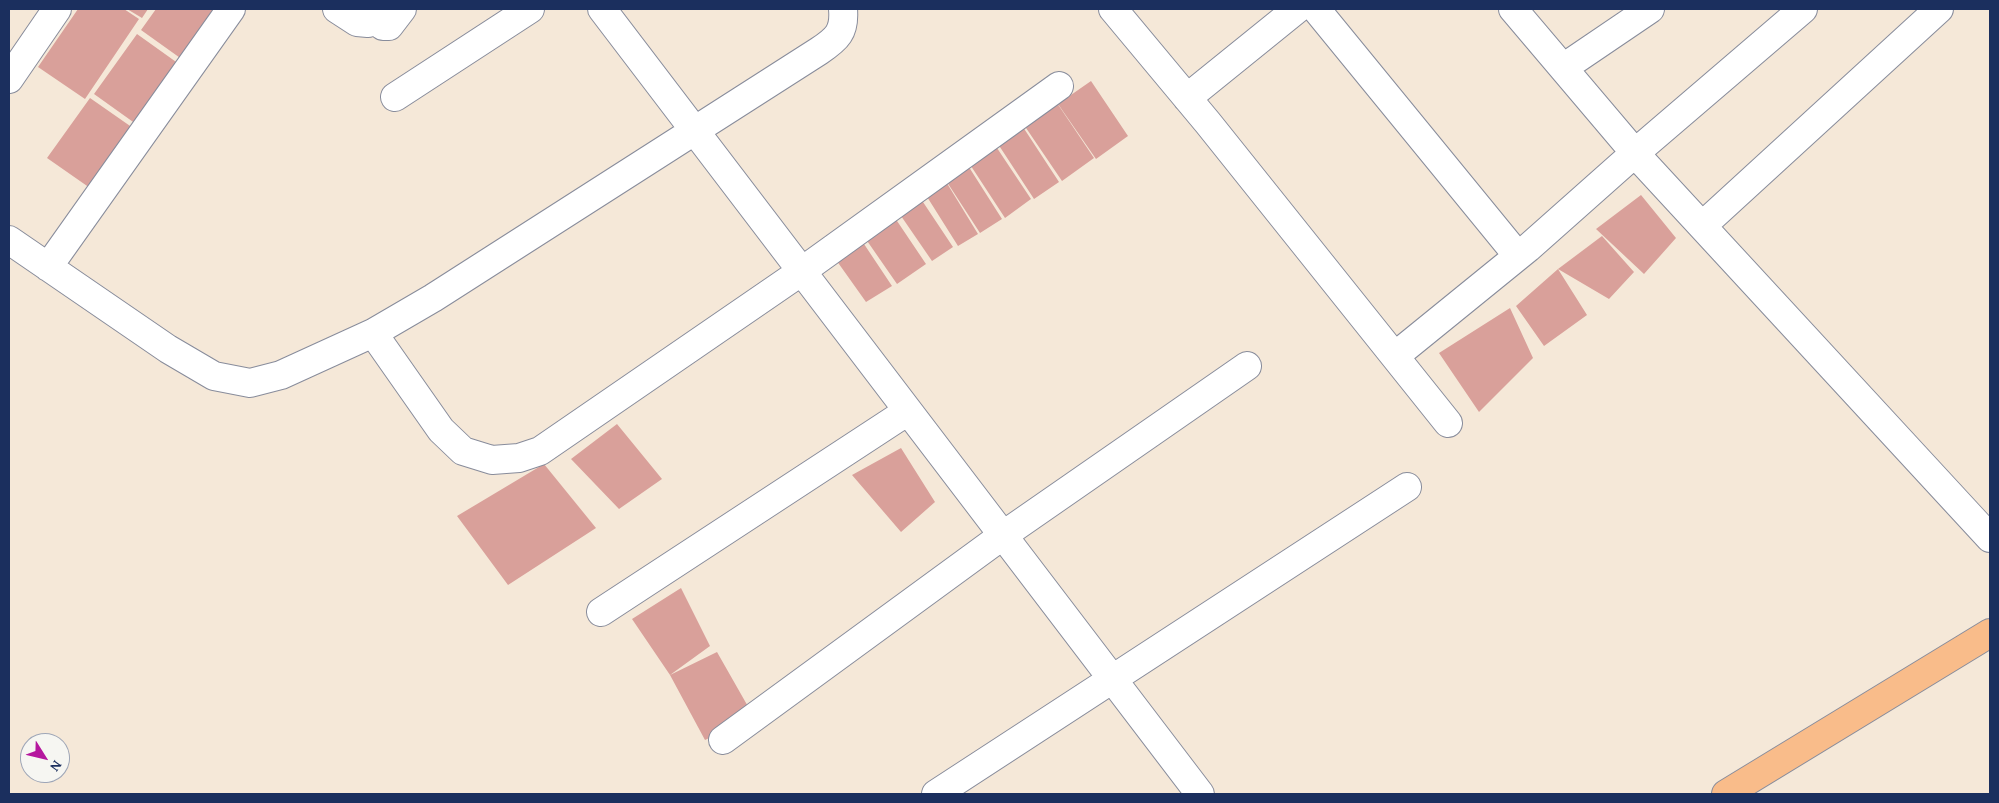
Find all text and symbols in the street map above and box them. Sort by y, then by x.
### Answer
north arrow [20,733,70,783]
text: N [45,757,67,776]

